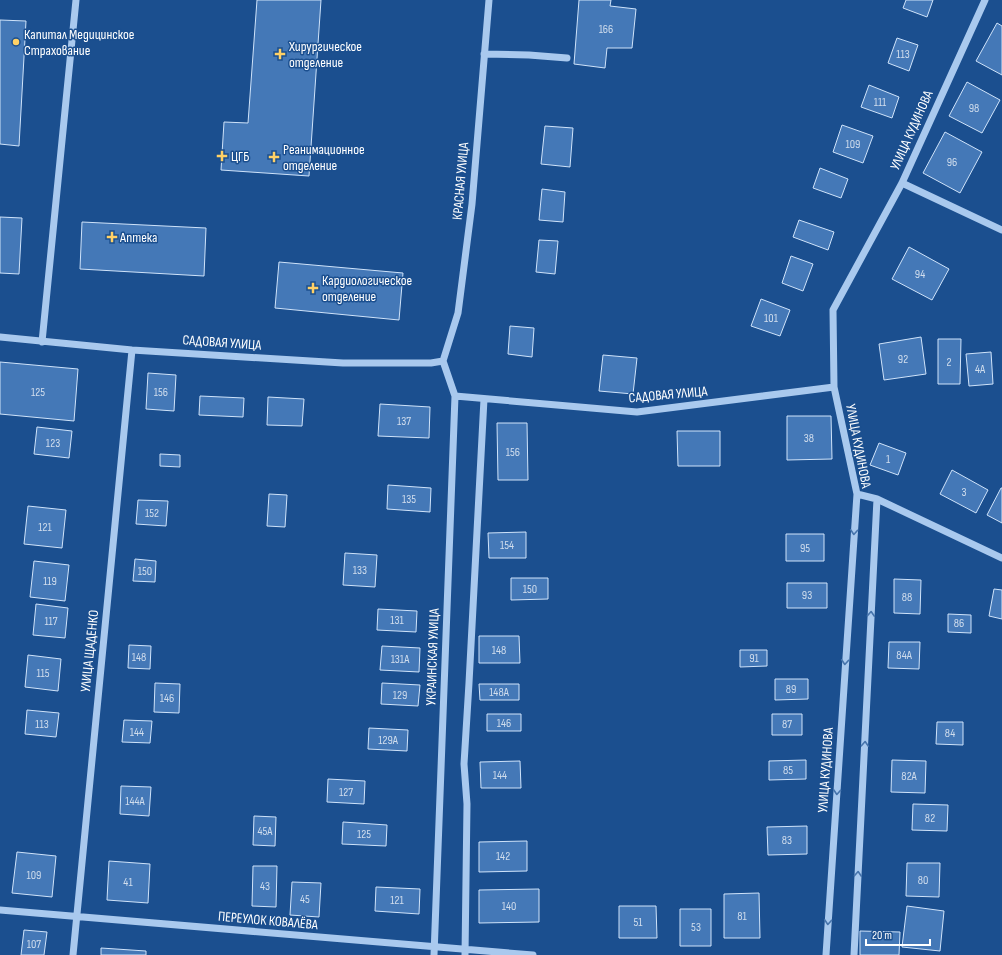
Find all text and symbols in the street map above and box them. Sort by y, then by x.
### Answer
house number: 166 [599,22,613,37]
place label: Капитал Медицинское Страхование [24,26,134,59]
marker: Капитал Медицинское Страхование [11,37,21,47]
place label: Хирургическое отделение [288,38,362,71]
house number: 113 [896,47,910,62]
marker: Хирургическое отделение [274,48,286,60]
street label: УЛИЦА КУДИНОВА [886,87,937,173]
house number: 111 [874,95,887,110]
house number: 98 [969,101,979,116]
house number: 109 [846,137,860,152]
place label: Реанимационное отделение [283,141,365,174]
street label: КРАСНАЯ УЛИЦА [449,141,472,221]
place label: ЦГБ [231,148,249,165]
marker: ЦГБ [216,150,228,162]
marker: Реанимационное отделение [268,151,280,163]
house number: 96 [947,155,957,170]
place label: Аптека [119,229,157,246]
marker: Аптека [107,232,117,242]
house number: 94 [915,267,925,282]
place label: Кардиологическое отделение [322,272,412,305]
marker: Кардиологическое отделение [307,282,319,294]
house number: 101 [764,311,779,326]
street label: САДОВАЯ УЛИЦА [182,331,263,354]
house number: 92 [898,352,908,367]
house number: 2 [947,355,952,370]
house number: 4А [975,362,986,377]
street label: САДОВАЯ УЛИЦА [628,383,709,406]
house number: 125 [31,385,45,400]
house number: 156 [154,385,168,400]
street label: УЛИЦА КУДИНОВА [842,403,875,491]
house number: 137 [397,414,411,429]
house number: 38 [804,431,814,446]
house number: 123 [46,436,60,451]
house number: 156 [506,445,520,460]
house number: 1 [886,452,891,467]
house number: 3 [961,485,967,500]
house number: 135 [402,492,416,507]
house number: 152 [145,506,159,521]
house number: 121 [38,520,53,535]
one-way arrow [850,529,858,535]
house number: 154 [500,538,514,553]
house number: 95 [800,541,810,556]
house number: 133 [353,563,367,578]
house number: 150 [138,564,152,579]
house number: 119 [43,574,57,589]
house number: 150 [523,582,537,597]
house number: 93 [802,588,812,603]
house number: 88 [902,590,912,605]
street label: УКРАИНСКАЯ УЛИЦА [422,607,443,706]
street label: УЛИЦА ЩАДЕНКО [77,609,102,693]
one-way arrow [867,611,875,617]
house number: 131 [390,613,405,628]
house number: 117 [44,614,58,629]
house number: 86 [954,616,964,631]
house number: 148 [492,643,506,658]
house number: 84А [896,648,913,663]
house number: 148 [132,650,146,665]
house number: 91 [749,651,760,666]
house number: 131А [391,652,410,667]
one-way arrow [841,659,850,665]
house number: 115 [36,666,50,681]
house number: 89 [786,682,796,697]
house number: 148А [489,685,510,700]
house number: 129 [393,688,407,703]
house number: 146 [160,691,174,706]
house number: 146 [497,716,511,731]
house number: 113 [35,717,49,732]
house number: 87 [782,717,792,732]
house number: 144 [130,725,144,740]
street label: УЛИЦА КУДИНОВА [814,726,837,813]
house number: 84 [945,726,955,741]
house number: 129А [378,733,399,748]
one-way arrow [860,741,869,747]
house number: 85 [783,763,793,778]
house number: 144 [493,768,507,783]
house number: 82А [901,769,918,784]
house number: 127 [339,785,353,800]
one-way arrow [833,789,841,795]
house number: 144А [125,794,146,809]
house number: 82 [925,811,935,826]
house number: 45А [257,824,273,839]
house number: 125 [357,827,371,842]
house number: 83 [782,833,792,848]
house number: 142 [496,849,510,864]
house number: 109 [27,868,41,883]
one-way arrow [854,871,863,877]
house number: 80 [918,873,928,888]
house number: 41 [123,875,133,890]
house number: 43 [260,879,270,894]
house number: 45 [300,892,310,907]
house number: 121 [390,893,405,908]
house number: 140 [502,899,516,914]
street label: ПЕРЕУЛОК КОВАЛЁВА [217,908,320,933]
house number: 81 [737,909,748,924]
house number: 51 [633,915,643,930]
one-way arrow [824,919,833,925]
house number: 53 [691,920,701,935]
scale bar [866,921,930,947]
text: 20 m [872,928,892,943]
house number: 107 [27,937,41,952]

